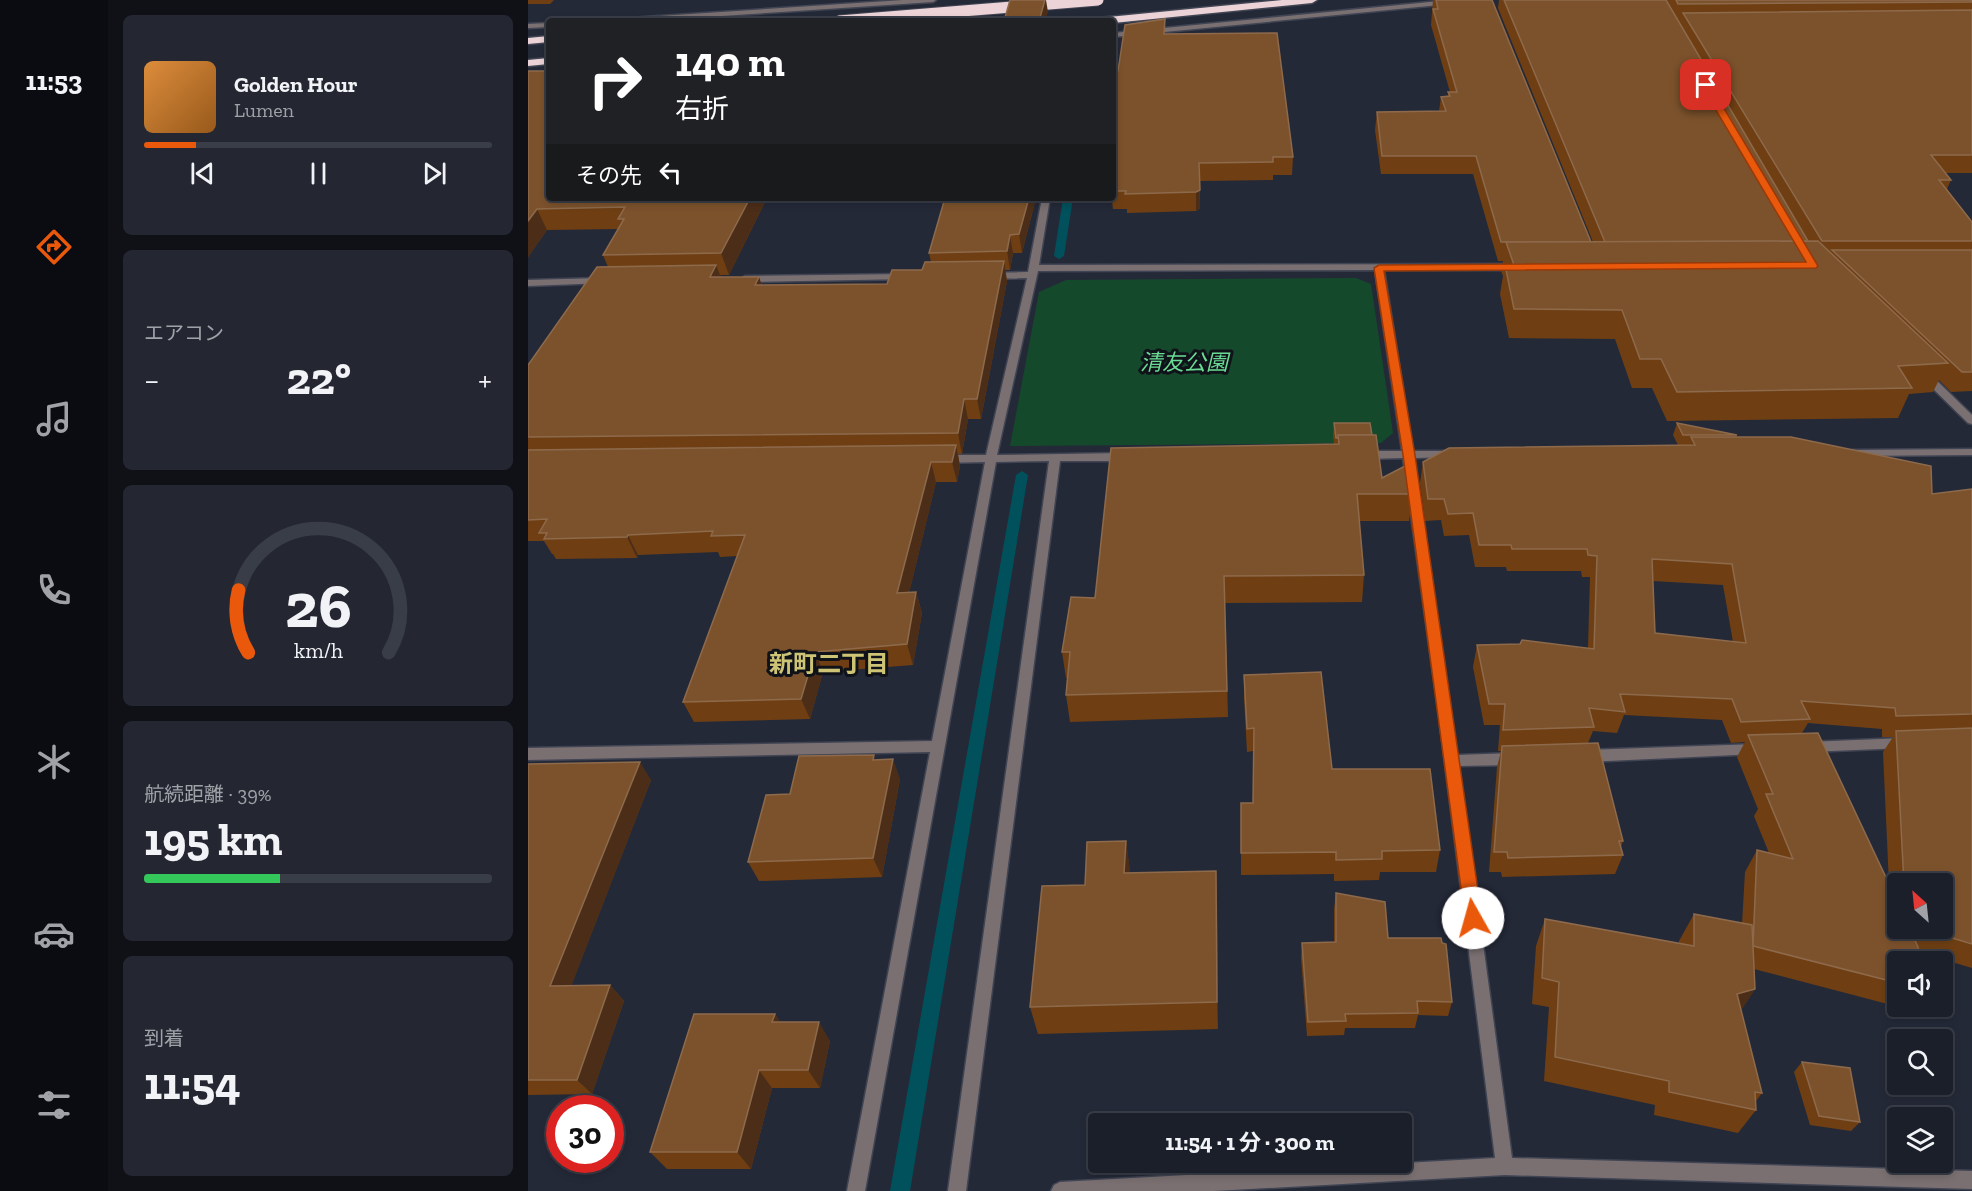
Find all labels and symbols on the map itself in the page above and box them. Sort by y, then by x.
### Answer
pin [1680,59,1731,110]
park label: 清友公園 [1140,349,1231,376]
district label: 新町二丁目 [769,649,889,678]
north arrow [1887,873,1953,939]
position arrow [1441,886,1505,950]
speed limit sign: 30 [546,1095,624,1173]

